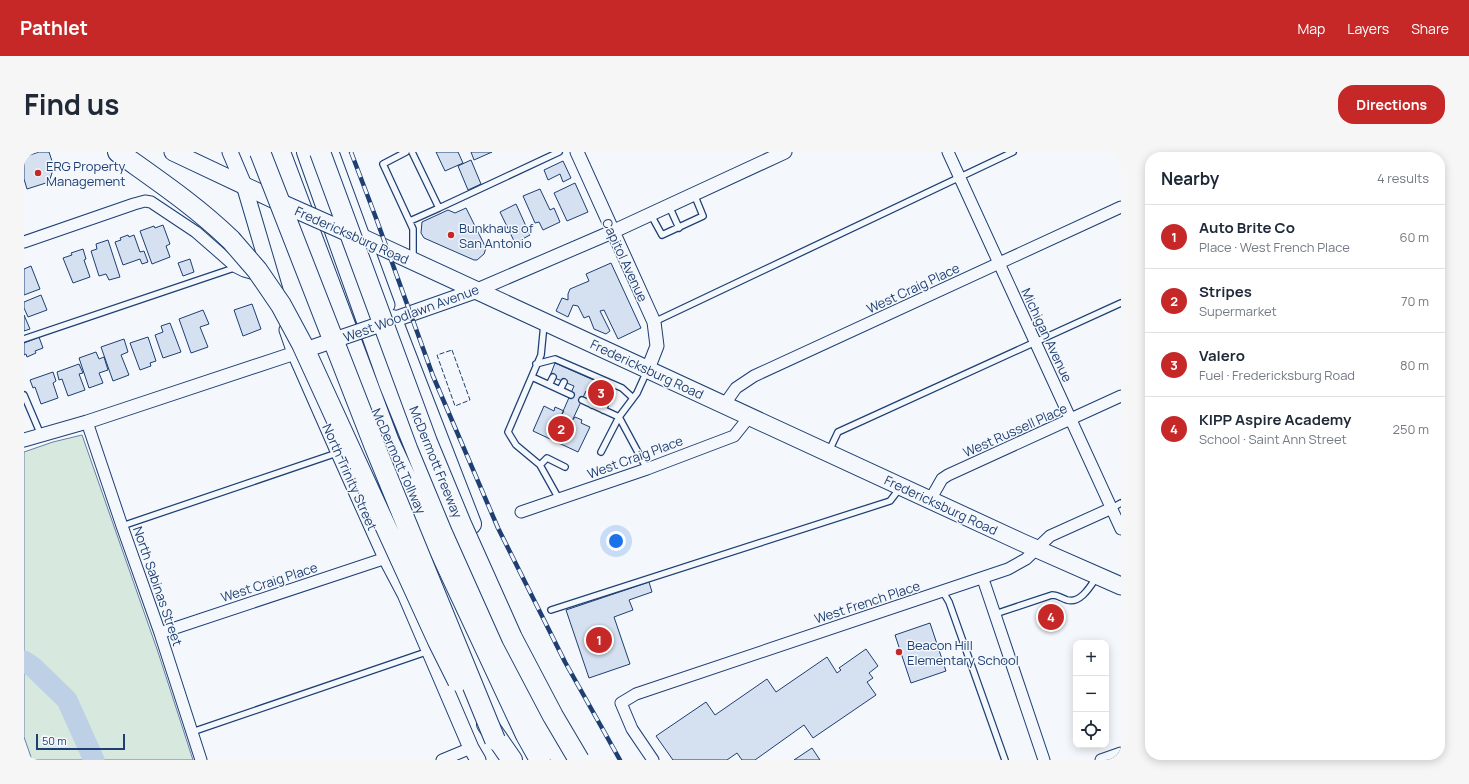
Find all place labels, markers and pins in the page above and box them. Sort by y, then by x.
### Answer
place label: ERG Property Management [46,157,126,190]
marker: ERG Property Management [33,168,43,178]
place label: Bunkhaus of San Antonio [459,219,534,252]
marker: Bunkhaus of San Antonio [446,230,456,240]
pin: 3 [588,378,614,408]
pin: 2 [548,414,574,444]
pin: 4 [1038,602,1064,632]
pin: 1 [586,625,612,655]
place label: Beacon Hill Elementary School [907,636,1019,669]
marker: Beacon Hill Elementary School [894,647,904,657]

